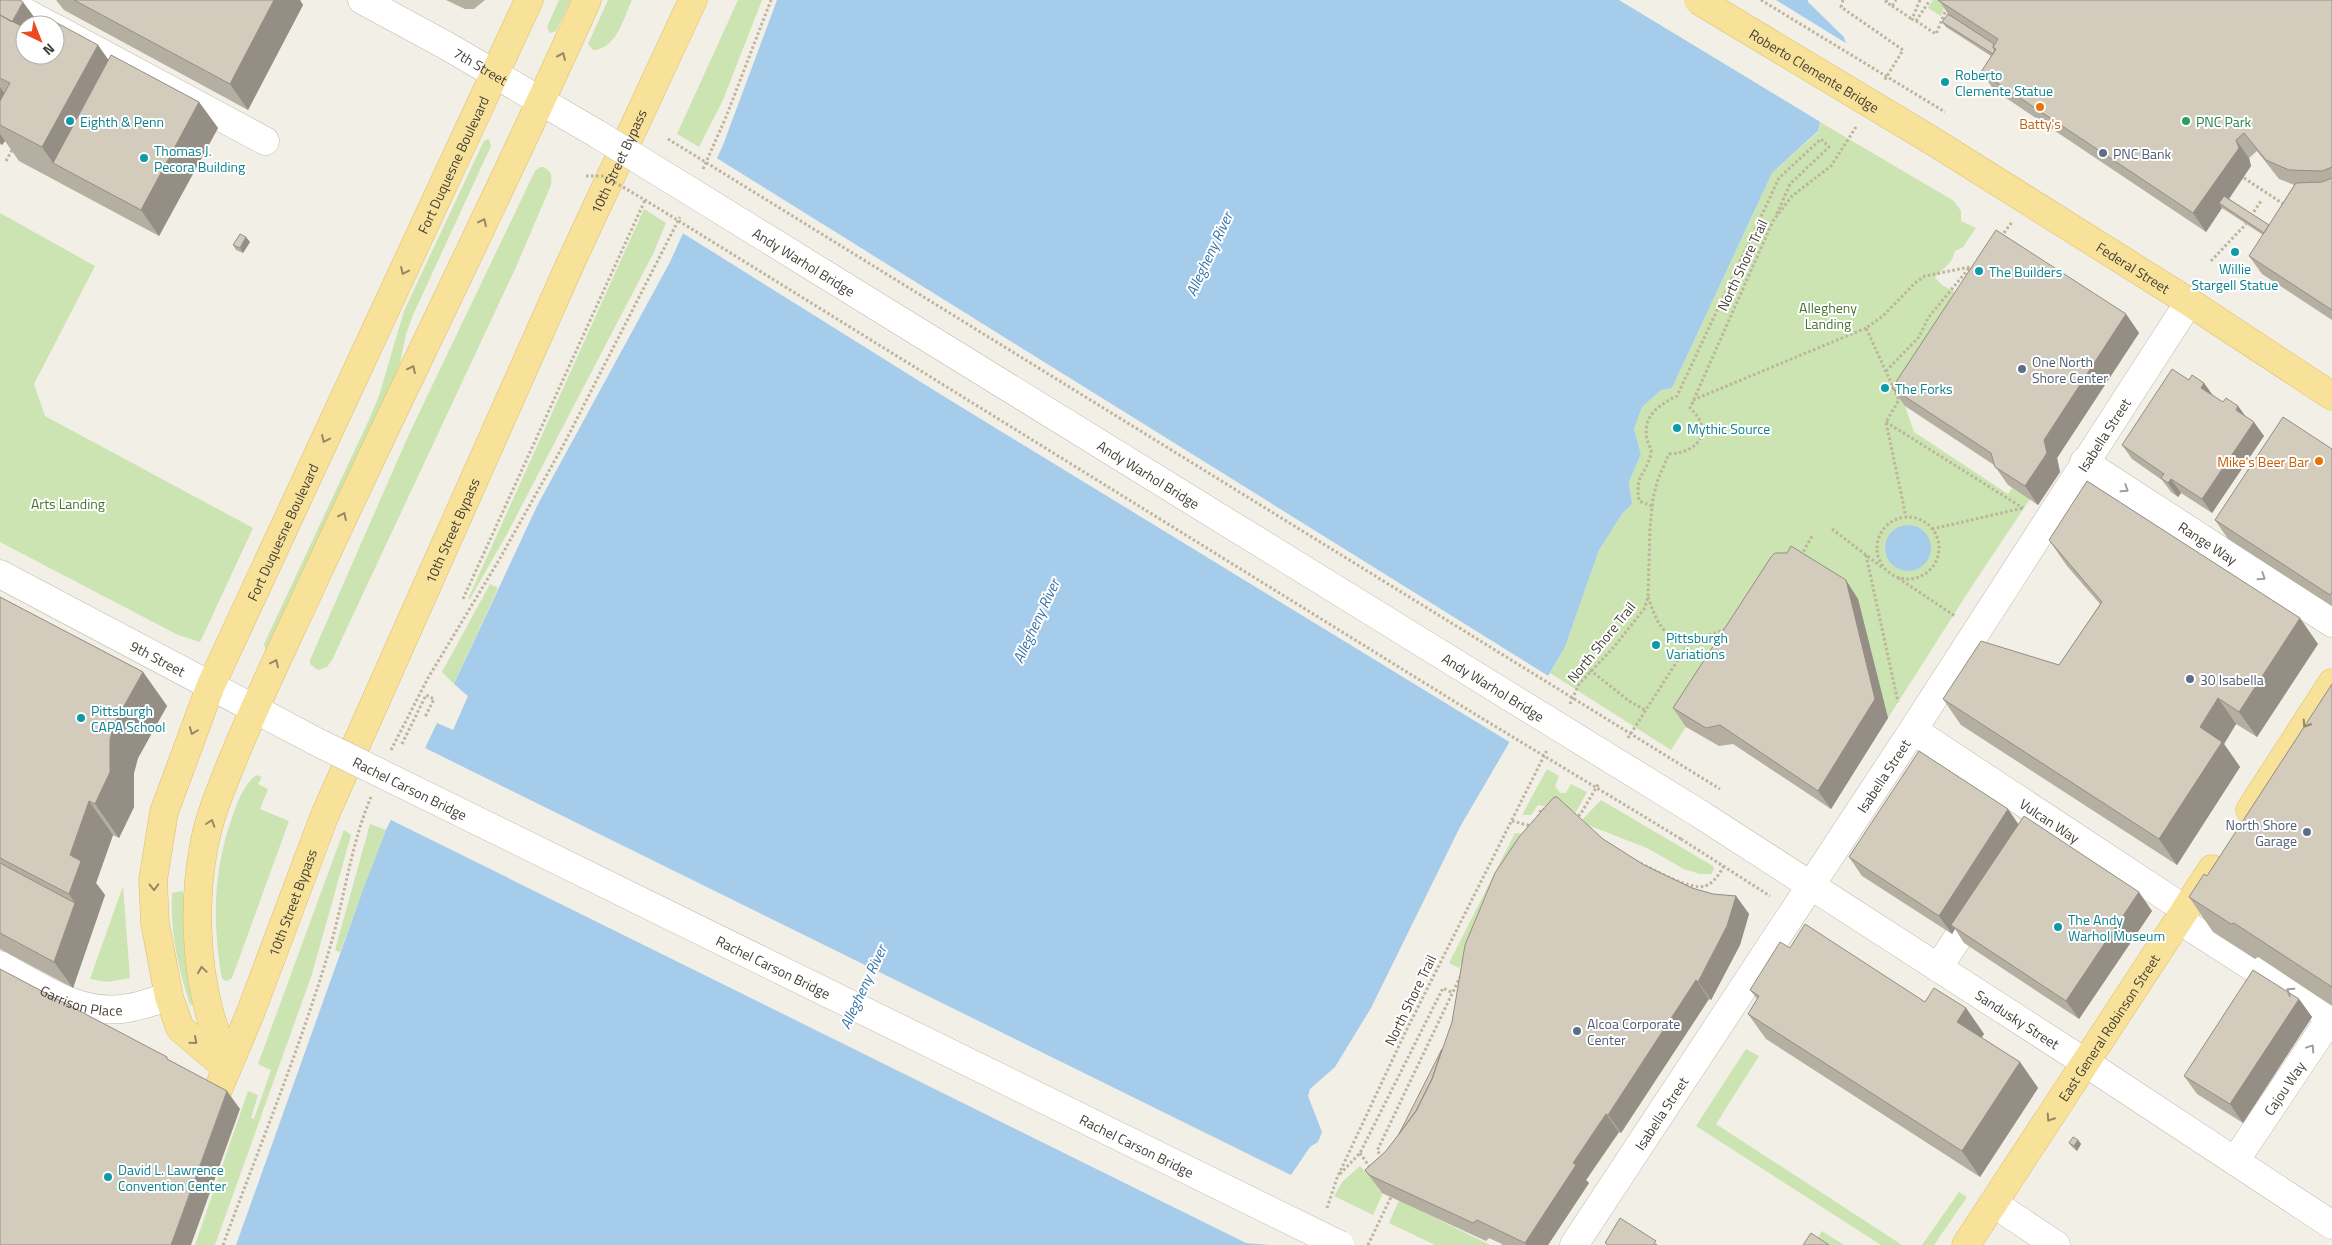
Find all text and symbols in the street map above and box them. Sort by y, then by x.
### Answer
north arrow [15,15,65,65]
street label: Roberto Clemente Bridge [1746,23,1884,117]
text: N [38,39,60,61]
street label: 7th Street [450,42,512,90]
one-way arrow [555,52,566,61]
place label: Roberto Clemente Statue [1955,64,2053,101]
marker: Roberto Clemente Statue [1939,76,1951,88]
street label: Fort Duquesne Boulevard [412,92,494,237]
marker: Batty's [2034,101,2046,113]
street label: 10th Street Bypass [584,105,651,217]
place label: Eighth & Penn [80,111,164,132]
place label: PNC Park [2196,111,2252,132]
place label: Batty's [2019,113,2061,134]
marker: Eighth & Penn [64,115,76,127]
marker: PNC Park [2180,115,2192,127]
place label: Thomas J. Pecora Building [154,140,245,177]
place label: PNC Bank [2113,143,2172,164]
marker: PNC Bank [2097,147,2109,159]
marker: Thomas J. Pecora Building [138,152,150,164]
water label: Allegheny River [1179,206,1239,300]
street label: North Shore Trail [1712,216,1772,314]
one-way arrow [477,218,487,227]
street label: Andy Warhol Bridge [749,222,859,301]
street label: Federal Street [2093,236,2174,298]
marker: Willie Stargell Statue [2229,246,2241,258]
place label: Willie Stargell Statue [2192,258,2278,295]
place label: The Builders [1989,261,2062,282]
marker: The Builders [1973,265,1985,277]
one-way arrow [399,266,410,275]
park label: Allegheny Landing [1799,297,1857,334]
place label: One North Shore Center [2032,351,2108,388]
marker: One North Shore Center [2016,363,2028,375]
one-way arrow [406,365,417,374]
place label: The Forks [1895,378,1953,399]
marker: The Forks [1879,382,1891,394]
street label: Isabella Street [2072,394,2135,476]
place label: Mythic Source [1687,418,1770,439]
marker: Mythic Source [1671,422,1683,434]
one-way arrow [321,434,332,443]
street label: Andy Warhol Bridge [1094,435,1204,514]
place label: Mike's Beer Bar [2217,451,2309,472]
marker: Mike's Beer Bar [2313,455,2325,467]
street label: Fort Duquesne Boulevard [241,460,323,604]
street label: 10th Street Bypass [419,474,484,586]
one-way arrow [2120,483,2129,492]
park label: Arts Landing [31,493,105,514]
one-way arrow [337,512,348,521]
street label: Range Way [2175,516,2242,570]
one-way arrow [2256,571,2265,580]
water label: Allegheny River [1006,573,1066,667]
street label: North Shore Trail [1562,597,1640,687]
place label: Pittsburgh Variations [1666,627,1728,664]
street label: 9th Street [127,635,189,681]
marker: Pittsburgh Variations [1650,639,1662,651]
street label: Andy Warhol Bridge [1438,647,1549,726]
one-way arrow [269,659,279,668]
place label: 30 Isabella [2200,669,2264,690]
marker: 30 Isabella [2184,673,2196,685]
place label: Pittsburgh CAPA School [91,700,165,737]
marker: Pittsburgh CAPA School [75,712,87,724]
one-way arrow [2302,718,2312,727]
one-way arrow [189,726,199,735]
street label: Isabella Street [1851,735,1915,816]
street label: Rachel Carson Bridge [349,751,471,825]
street label: Vulcan Way [2016,793,2084,848]
place label: North Shore Garage [2226,814,2297,851]
one-way arrow [205,820,215,828]
marker: North Shore Garage [2301,826,2313,838]
street label: 10th Street Bypass [262,846,322,959]
one-way arrow [149,884,159,892]
place label: The Andy Warhol Museum [2068,909,2165,946]
marker: The Andy Warhol Museum [2052,921,2064,933]
street label: Rachel Carson Bridge [713,929,834,1003]
water label: Allegheny River [833,939,893,1033]
street label: East General Robinson Street [2052,949,2164,1105]
street label: North Shore Trail [1379,951,1441,1049]
one-way arrow [197,966,208,974]
street label: Garrison Place [37,979,123,1020]
street label: Sandusky Street [1972,984,2064,1054]
one-way arrow [2287,987,2296,997]
place label: Alcoa Corporate Center [1587,1013,1680,1050]
marker: Alcoa Corporate Center [1571,1025,1583,1037]
one-way arrow [188,1035,197,1044]
one-way arrow [2305,1044,2314,1053]
street label: Cajou Way [2258,1056,2310,1119]
street label: Isabella Street [1629,1072,1693,1154]
street label: Rachel Carson Bridge [1076,1108,1198,1182]
one-way arrow [2046,1113,2056,1122]
place label: David L. Lawrence Convention Center [118,1159,226,1196]
marker: David L. Lawrence Convention Center [102,1171,114,1183]

